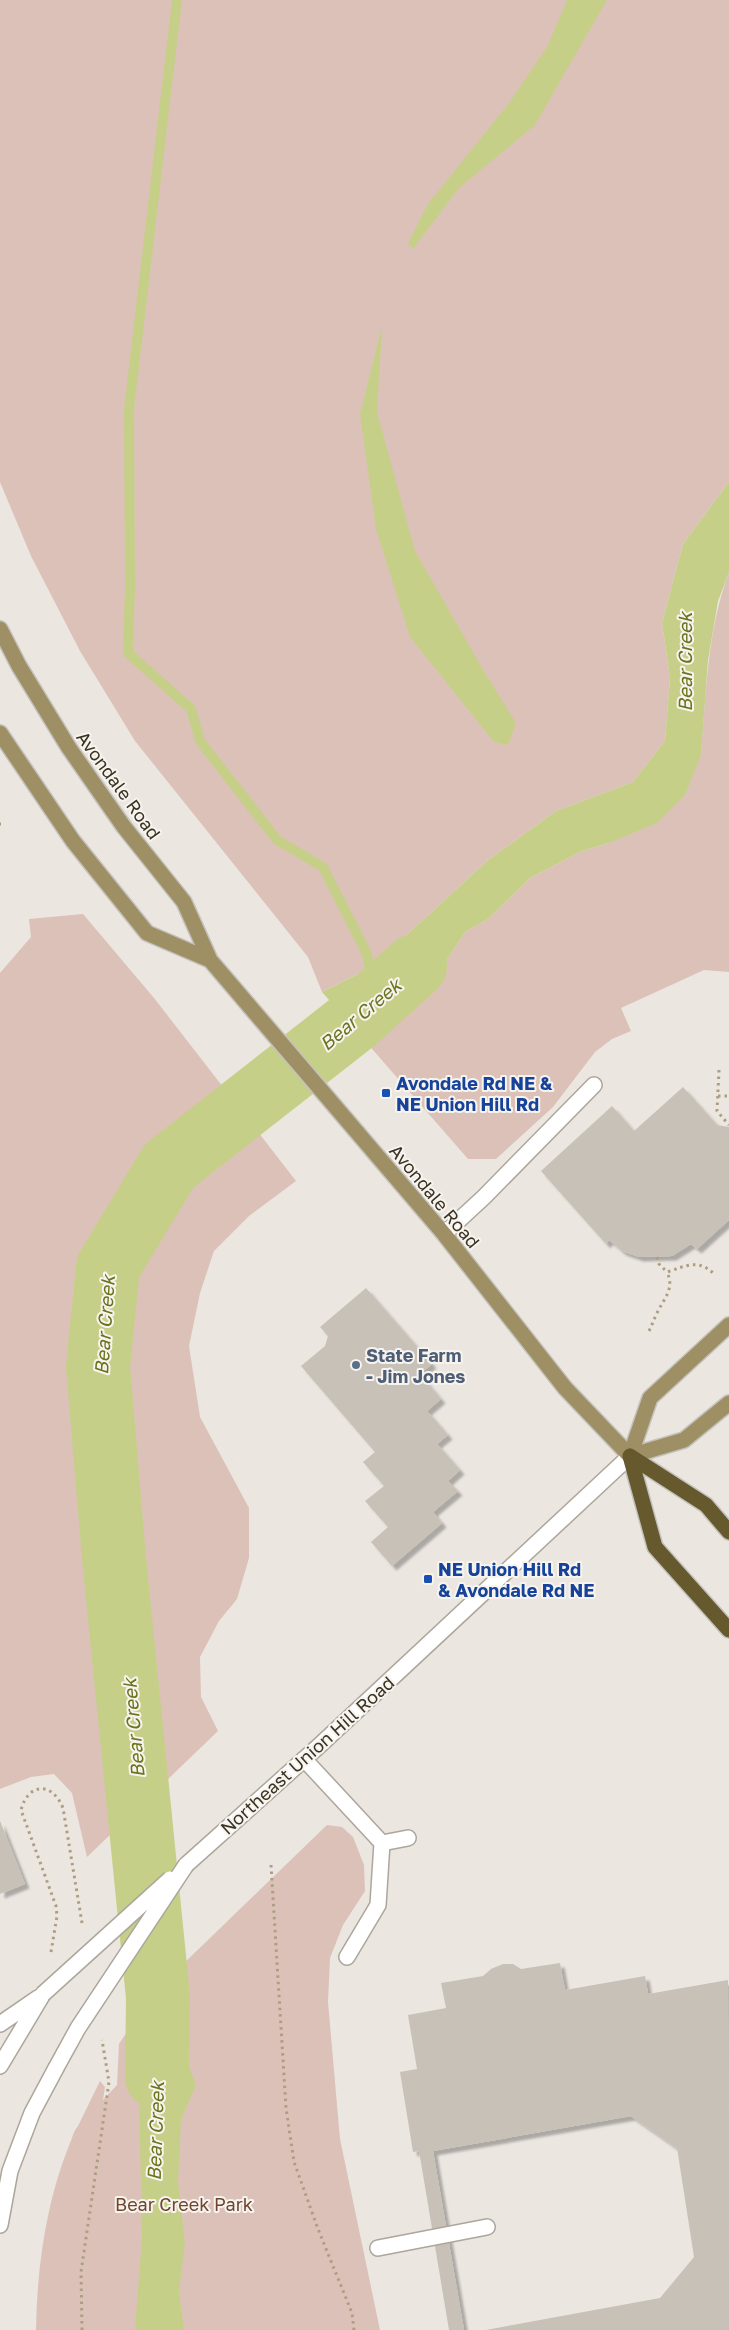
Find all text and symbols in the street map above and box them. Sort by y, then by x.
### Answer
water label: Bear Creek [673,610,696,712]
street label: Avondale Road [72,727,166,843]
water label: Bear Creek [314,972,407,1055]
place label: Avondale Rd NE & NE Union Hill Rd [396,1072,553,1115]
marker: Avondale Rd NE & NE Union Hill Rd [380,1087,392,1099]
street label: Avondale Road [385,1140,485,1252]
water label: Bear Creek [89,1272,119,1375]
place label: State Farm - Jim Jones [366,1344,465,1387]
marker: State Farm - Jim Jones [350,1359,362,1371]
place label: NE Union Hill Rd & Avondale Rd NE [438,1558,595,1601]
marker: NE Union Hill Rd & Avondale Rd NE [422,1573,434,1585]
street label: Northeast Union Hill Road [216,1671,398,1839]
water label: Bear Creek [117,1675,149,1779]
water label: Bear Creek [142,2079,168,2181]
park label: Bear Creek Park [115,2193,253,2215]

